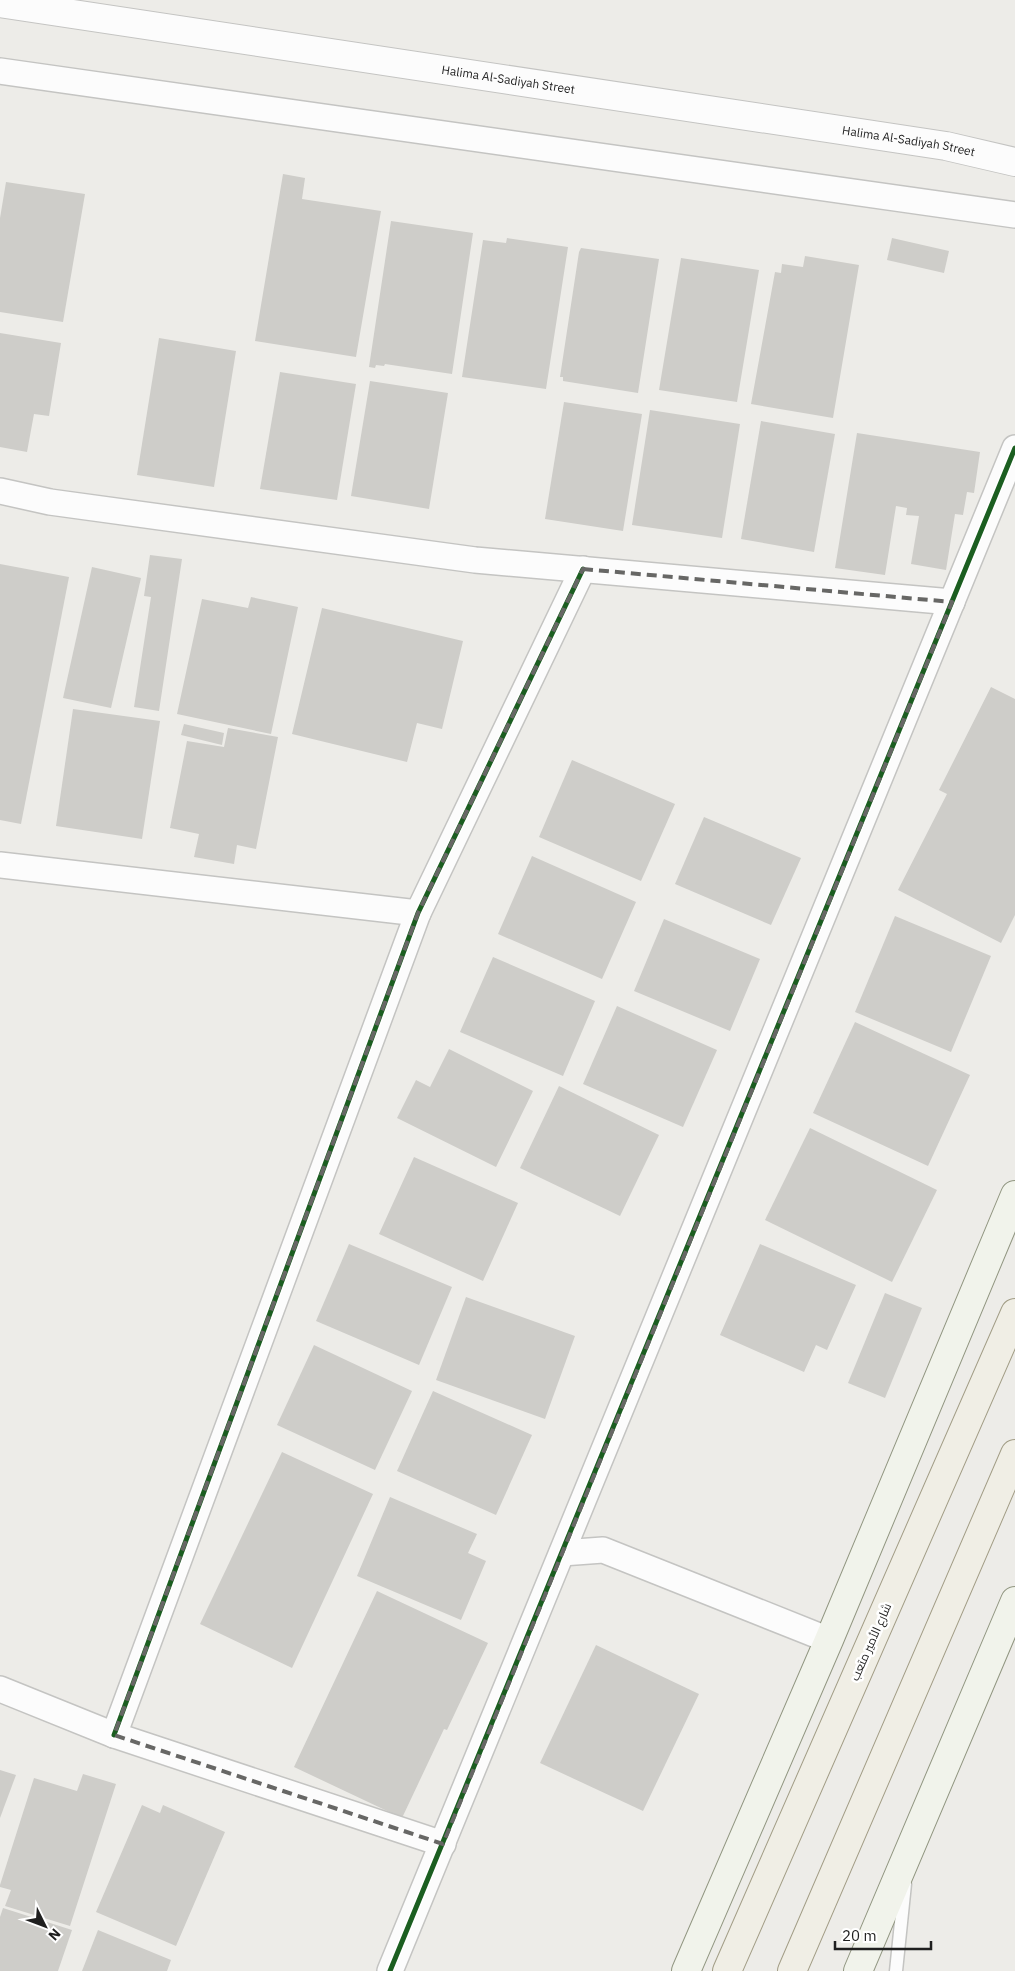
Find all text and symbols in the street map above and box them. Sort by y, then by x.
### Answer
street label: Halima Al-Sadiyah Street [441,62,576,97]
street label: Halima Al-Sadiyah Street [841,122,977,159]
street label: شارع الأمير متعب [847,1601,895,1683]
north arrow [20,1901,70,1951]
scale bar [835,1918,931,1950]
text: N [45,1925,65,1944]
text: 20 m [842,1926,877,1945]

